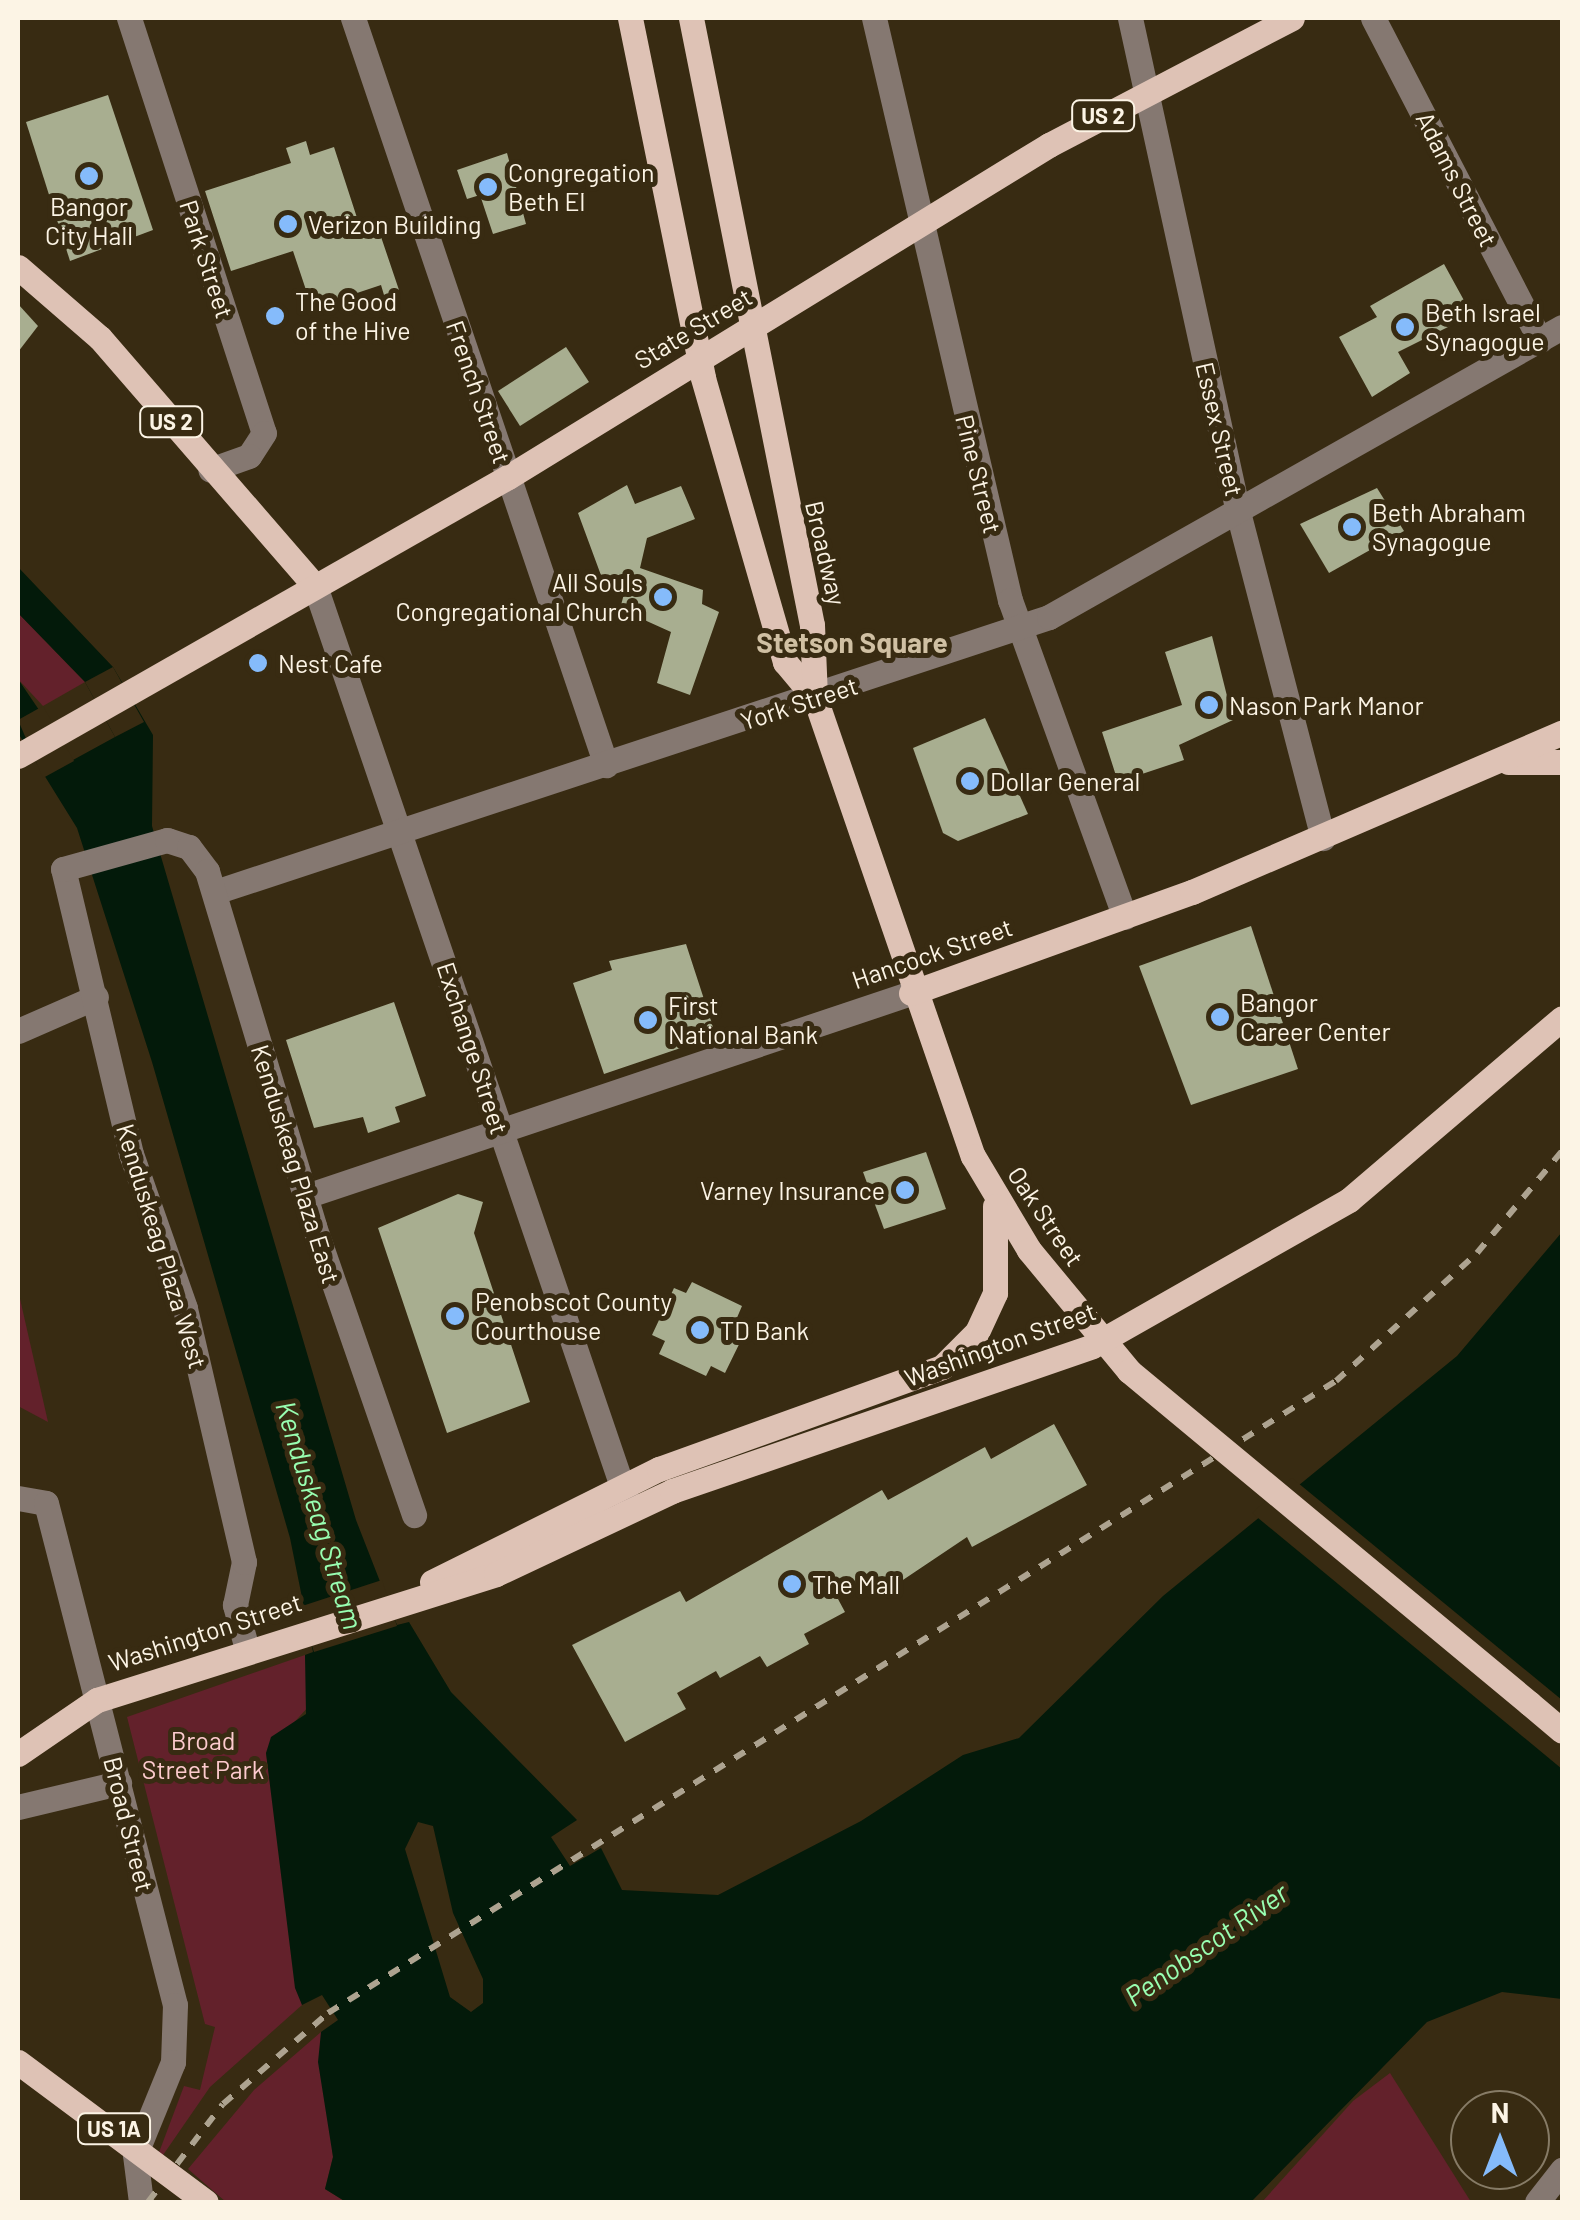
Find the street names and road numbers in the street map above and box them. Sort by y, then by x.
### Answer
road number: US 2 [1070,99,1136,133]
street label: Adams Street [1410,107,1504,251]
street label: Park Street [174,196,240,322]
street label: State Street [629,281,757,375]
street label: French Street [441,317,517,467]
street label: Essex Street [1190,359,1250,499]
road number: US 2 [138,405,204,439]
street label: Pine Street [950,412,1008,536]
street label: Broadway [799,498,853,608]
street label: York Street [737,670,861,736]
street label: Hancock Street [848,912,1016,994]
street label: Exchange Street [431,958,515,1138]
street label: Kenduskeag Plaza East [245,1041,347,1287]
street label: Kenduskeag Plaza West [111,1120,213,1372]
street label: Oak Street [1002,1160,1090,1272]
street label: Washington Street [900,1295,1100,1393]
street label: Washington Street [105,1587,305,1677]
street label: Broad Street [98,1753,160,1895]
road number: US 1A [76,2112,152,2146]

